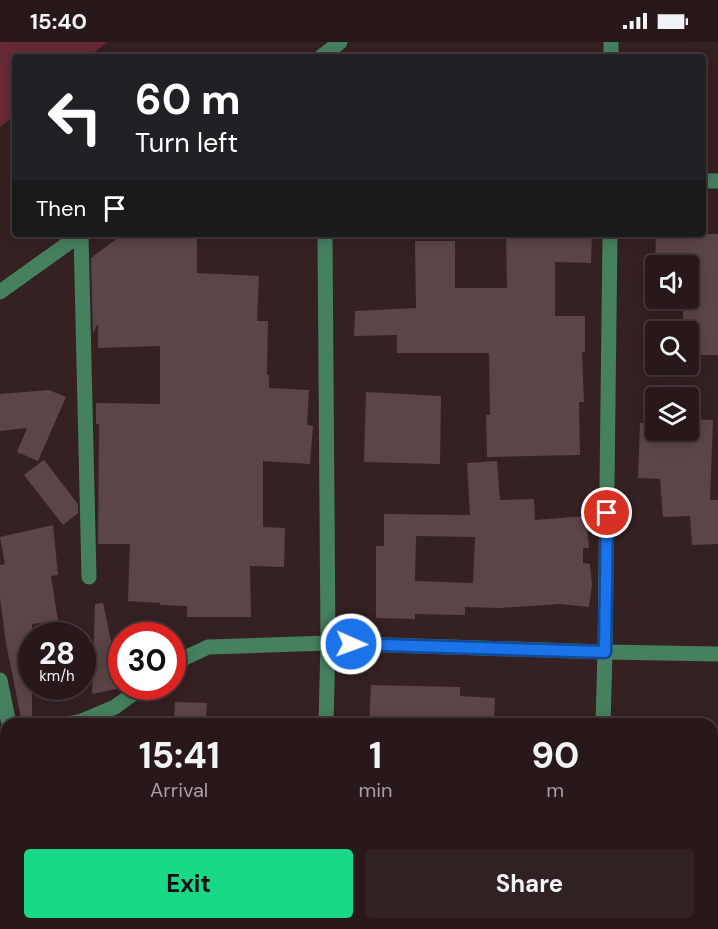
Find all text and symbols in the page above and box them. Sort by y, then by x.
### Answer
text: 15:40 [30,7,87,36]
text: 60 m [135,72,241,127]
icon: left [36,78,114,156]
text: Turn left [135,125,238,160]
icon: arrive [98,192,131,225]
text: Then [36,194,86,223]
map controls [645,255,699,441]
button: sound [645,255,699,309]
button: search [645,321,699,375]
button: layers [645,387,699,441]
pin [581,487,632,538]
icon: arrive [590,496,623,529]
position arrow [319,612,383,676]
speed limit sign: 30 [108,622,186,700]
text: 28 [39,634,75,673]
text: km/h [39,666,75,686]
text: 15:41 [139,732,220,779]
text: 1 [369,732,382,779]
text: 90 [531,732,579,779]
text: Arrival [150,777,208,803]
text: min [358,777,393,803]
text: m [546,777,564,803]
button: Exit [24,849,353,918]
button: Share [365,849,694,918]

